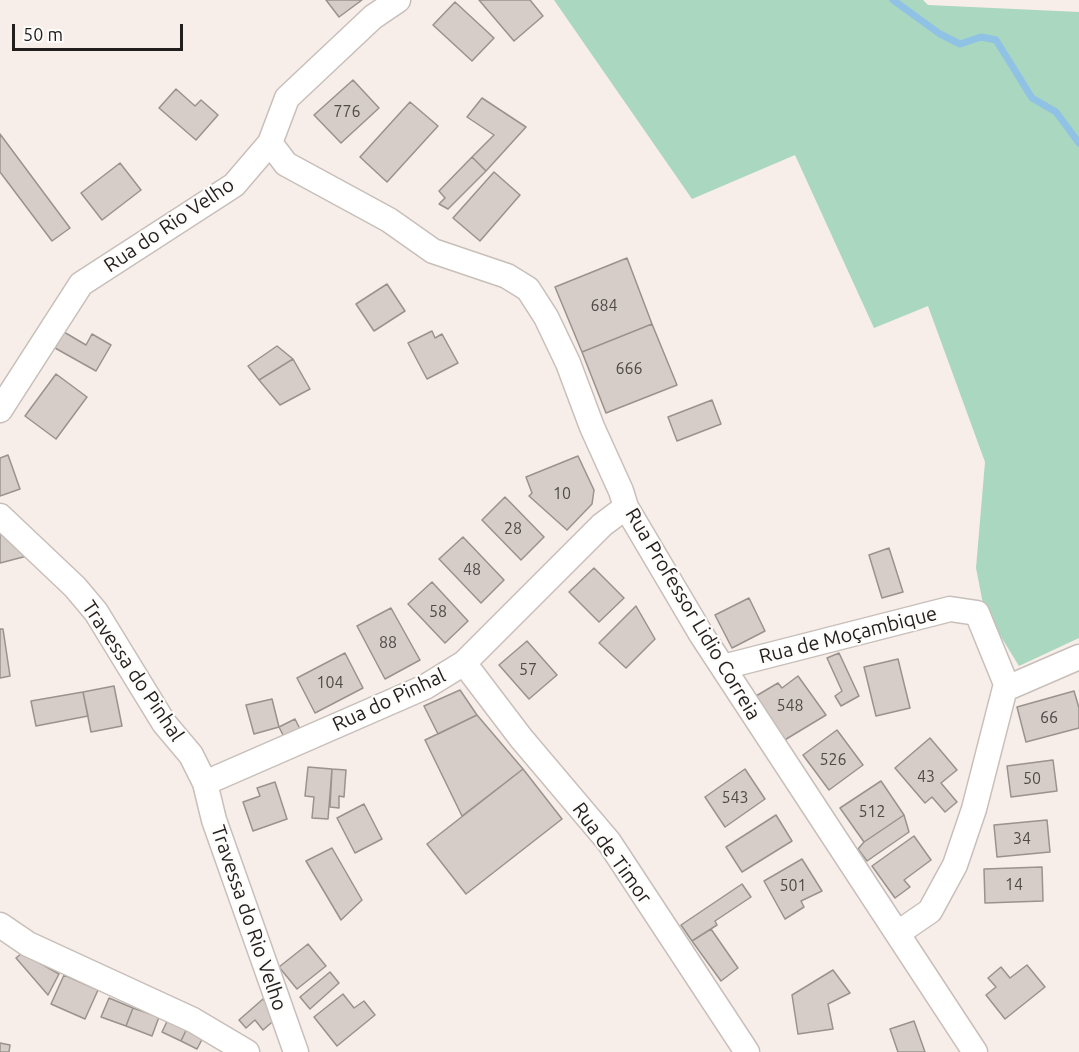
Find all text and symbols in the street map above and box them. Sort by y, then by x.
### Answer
scale bar [15,12,186,50]
text: 50 m [23,24,63,44]
house number: 776 [333,102,361,122]
street label: Rua do Rio Velho [99,173,239,277]
house number: 684 [590,296,618,316]
house number: 666 [615,359,643,379]
house number: 10 [553,484,571,504]
street label: Rua Professor Lidio Correia [620,504,766,724]
house number: 28 [504,519,522,539]
house number: 48 [463,560,481,580]
street label: Travessa do Pinhal [77,596,189,746]
street label: Rua de Moçambique [756,601,940,669]
house number: 58 [429,602,447,622]
house number: 88 [379,633,397,653]
house number: 57 [519,660,537,680]
street label: Rua do Pinhal [329,663,449,737]
house number: 104 [316,673,344,693]
house number: 548 [776,696,804,716]
house number: 66 [1040,708,1058,728]
house number: 526 [819,750,847,770]
house number: 43 [917,767,935,787]
house number: 50 [1023,769,1041,789]
house number: 543 [721,788,749,808]
street label: Rua de Timor [567,798,657,908]
house number: 512 [858,802,886,822]
street label: Travessa do Rio Velho [206,822,292,1014]
house number: 34 [1013,829,1031,849]
house number: 14 [1005,875,1023,895]
house number: 501 [779,876,807,896]

